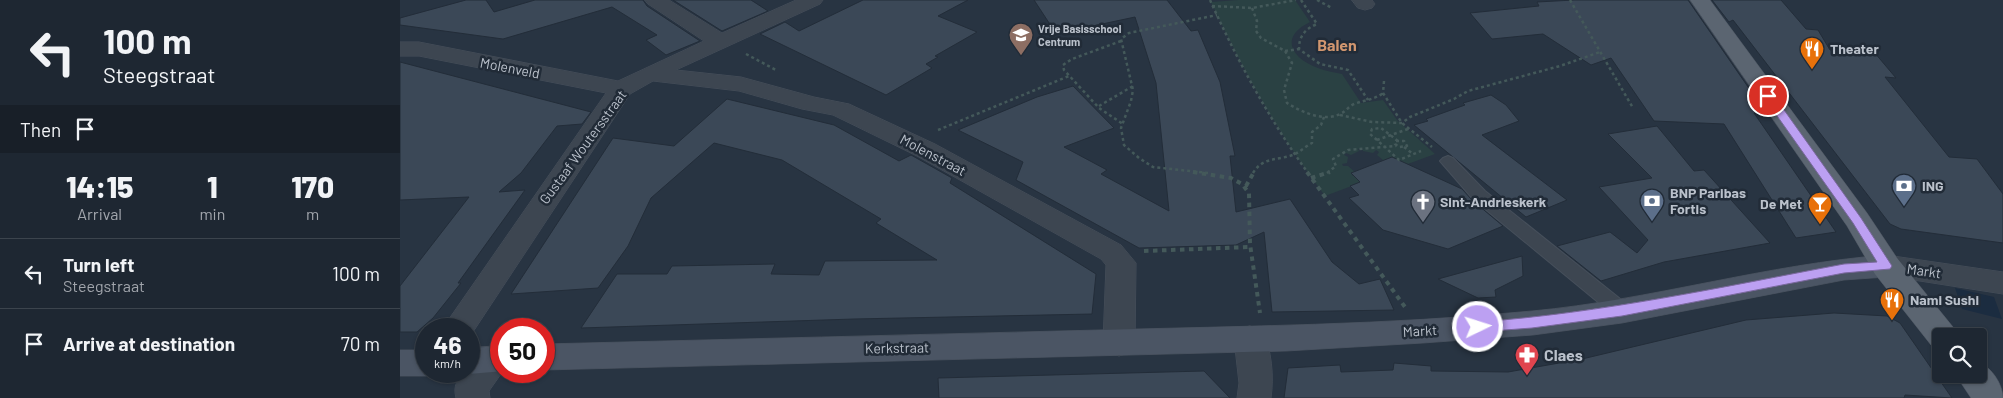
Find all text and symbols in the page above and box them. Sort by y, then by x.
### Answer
text: 100 m [103,19,192,61]
icon: left [20,20,85,85]
school or university icon: Vrije Basisschool Centrum [1008,22,1034,56]
place label: Vrije Basisschool Centrum [1038,22,1122,48]
district label: Balen [1317,35,1357,54]
restaurant icon: Theater [1799,36,1825,70]
place label: Theater [1830,40,1879,57]
street label: Molenveld [479,53,541,82]
text: Steegstraat [103,61,216,87]
pin [1747,75,1789,117]
icon: arrive [1754,82,1782,110]
street label: Gustaaf Woutersstraat [536,86,630,207]
icon: arrive [71,115,99,143]
text: Then [20,118,61,141]
street label: Molenstraat [897,130,969,179]
text: 14:15 [66,168,134,204]
text: 1 [207,168,218,204]
text: 170 [291,168,334,204]
bank icon: ING [1891,173,1917,207]
place label: ING [1922,177,1944,194]
place label: BNP Paribas Fortis [1670,184,1746,217]
bank icon: BNP Paribas Fortis [1639,188,1665,222]
church icon: Sint-Andrieskerk [1410,189,1436,223]
bar icon: De Met [1807,191,1833,225]
place label: Sint-Andrieskerk [1440,193,1547,210]
place label: De Met [1760,195,1802,212]
text: Arrival [77,204,122,223]
text: min [199,204,225,223]
text: m [306,204,319,223]
text: Turn left [63,253,134,276]
icon: left [20,260,48,288]
street label: Markt [1906,260,1942,281]
text: 100 m [332,262,380,285]
text: Steegstraat [63,276,145,295]
restaurant icon: Nami Sushi [1879,287,1905,321]
place label: Nami Sushi [1910,291,1979,308]
position arrow [1451,300,1503,352]
speed limit sign: 50 [490,318,555,383]
street label: Markt [1402,321,1438,340]
map controls [1932,328,1987,383]
button: search [1932,328,1987,383]
text: 46 [433,329,462,359]
icon: arrive [20,330,48,358]
text: Arrive at destination [63,332,235,355]
text: 70 m [341,332,380,355]
street label: Kerkstraat [865,338,929,357]
pharmacy icon: Claes [1514,342,1540,376]
place label: Claes [1544,345,1583,364]
text: km/h [434,356,461,370]

